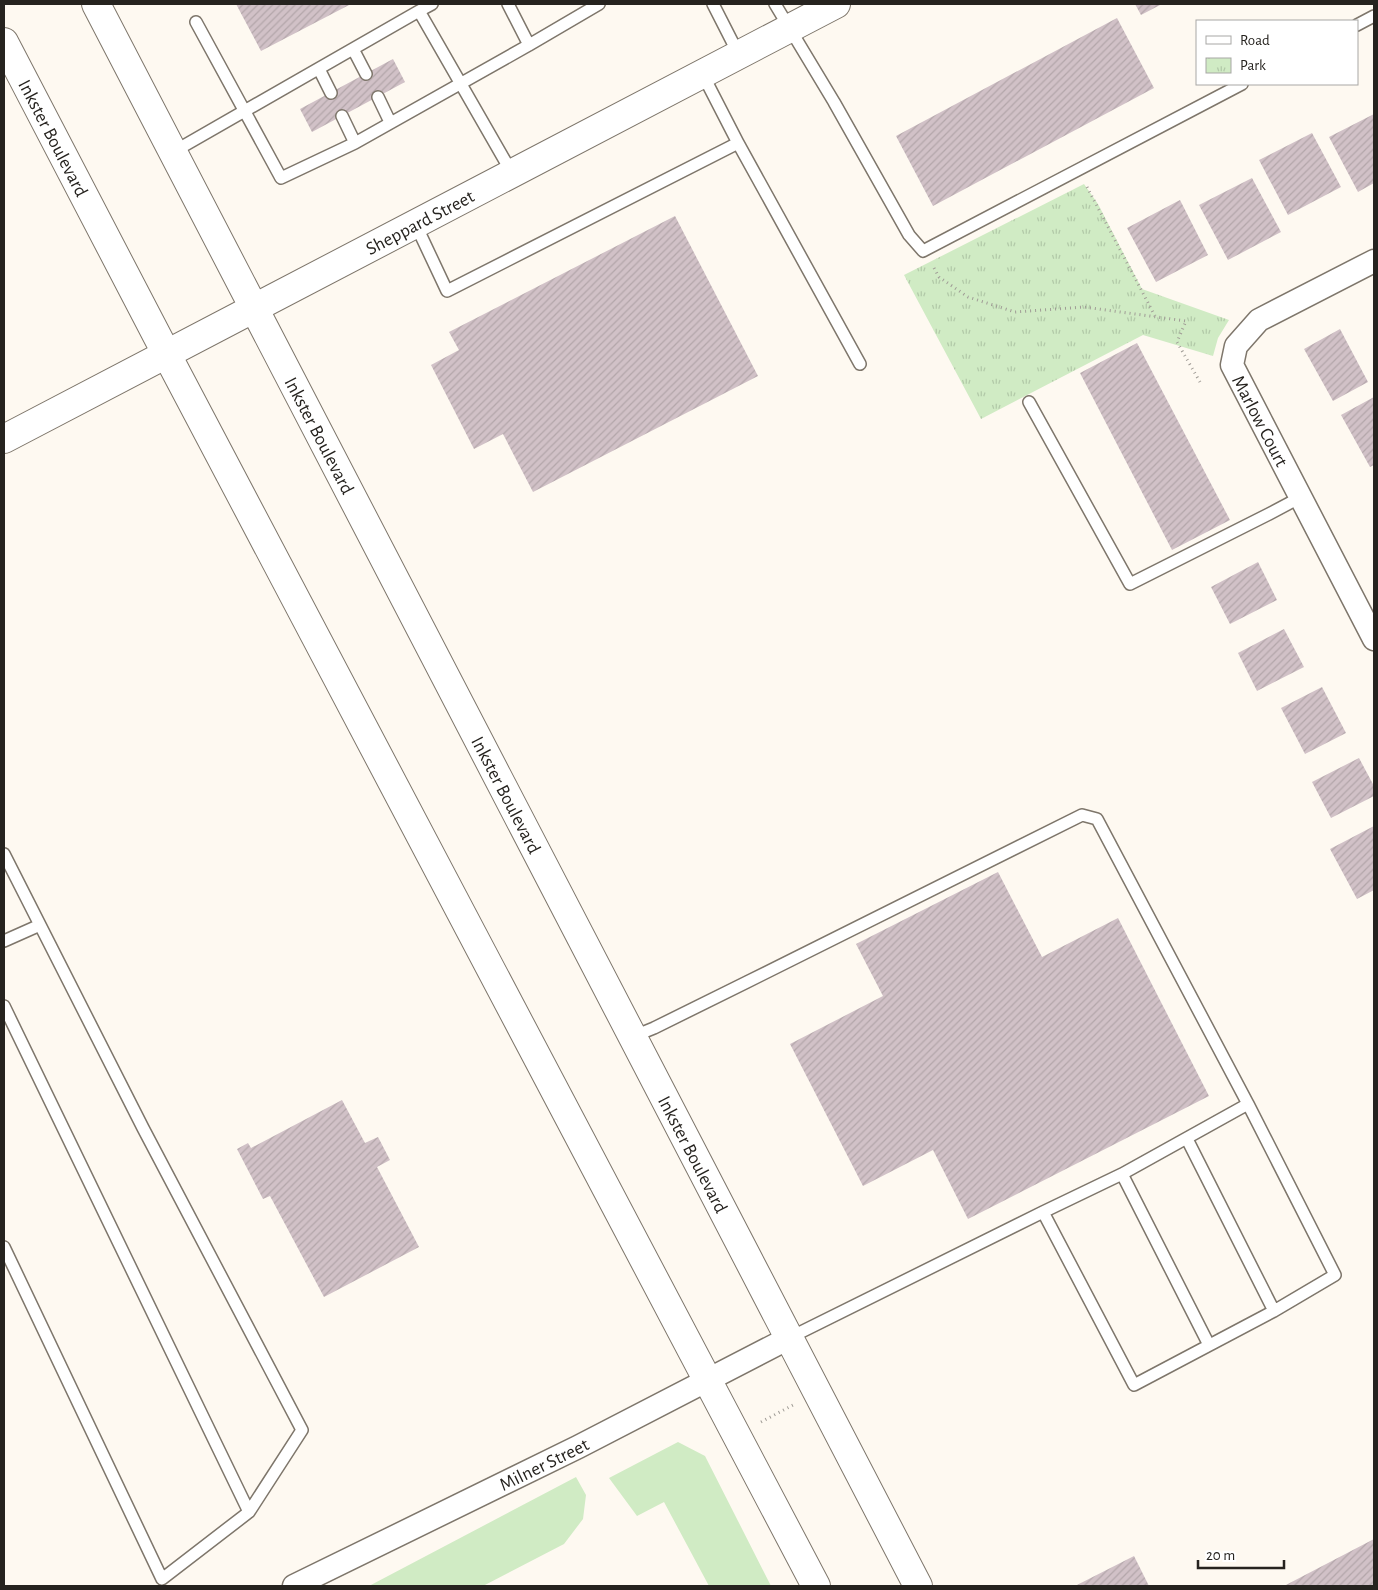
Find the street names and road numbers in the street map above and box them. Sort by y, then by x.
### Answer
street label: Inkster Boulevard [14,77,91,200]
street label: Sheppard Street [363,187,478,259]
street label: Marlow Court [1228,373,1291,470]
street label: Inkster Boulevard [281,374,357,498]
street label: Inkster Boulevard [467,734,544,857]
street label: Inkster Boulevard [654,1093,730,1217]
street label: Milner Street [497,1435,592,1495]

